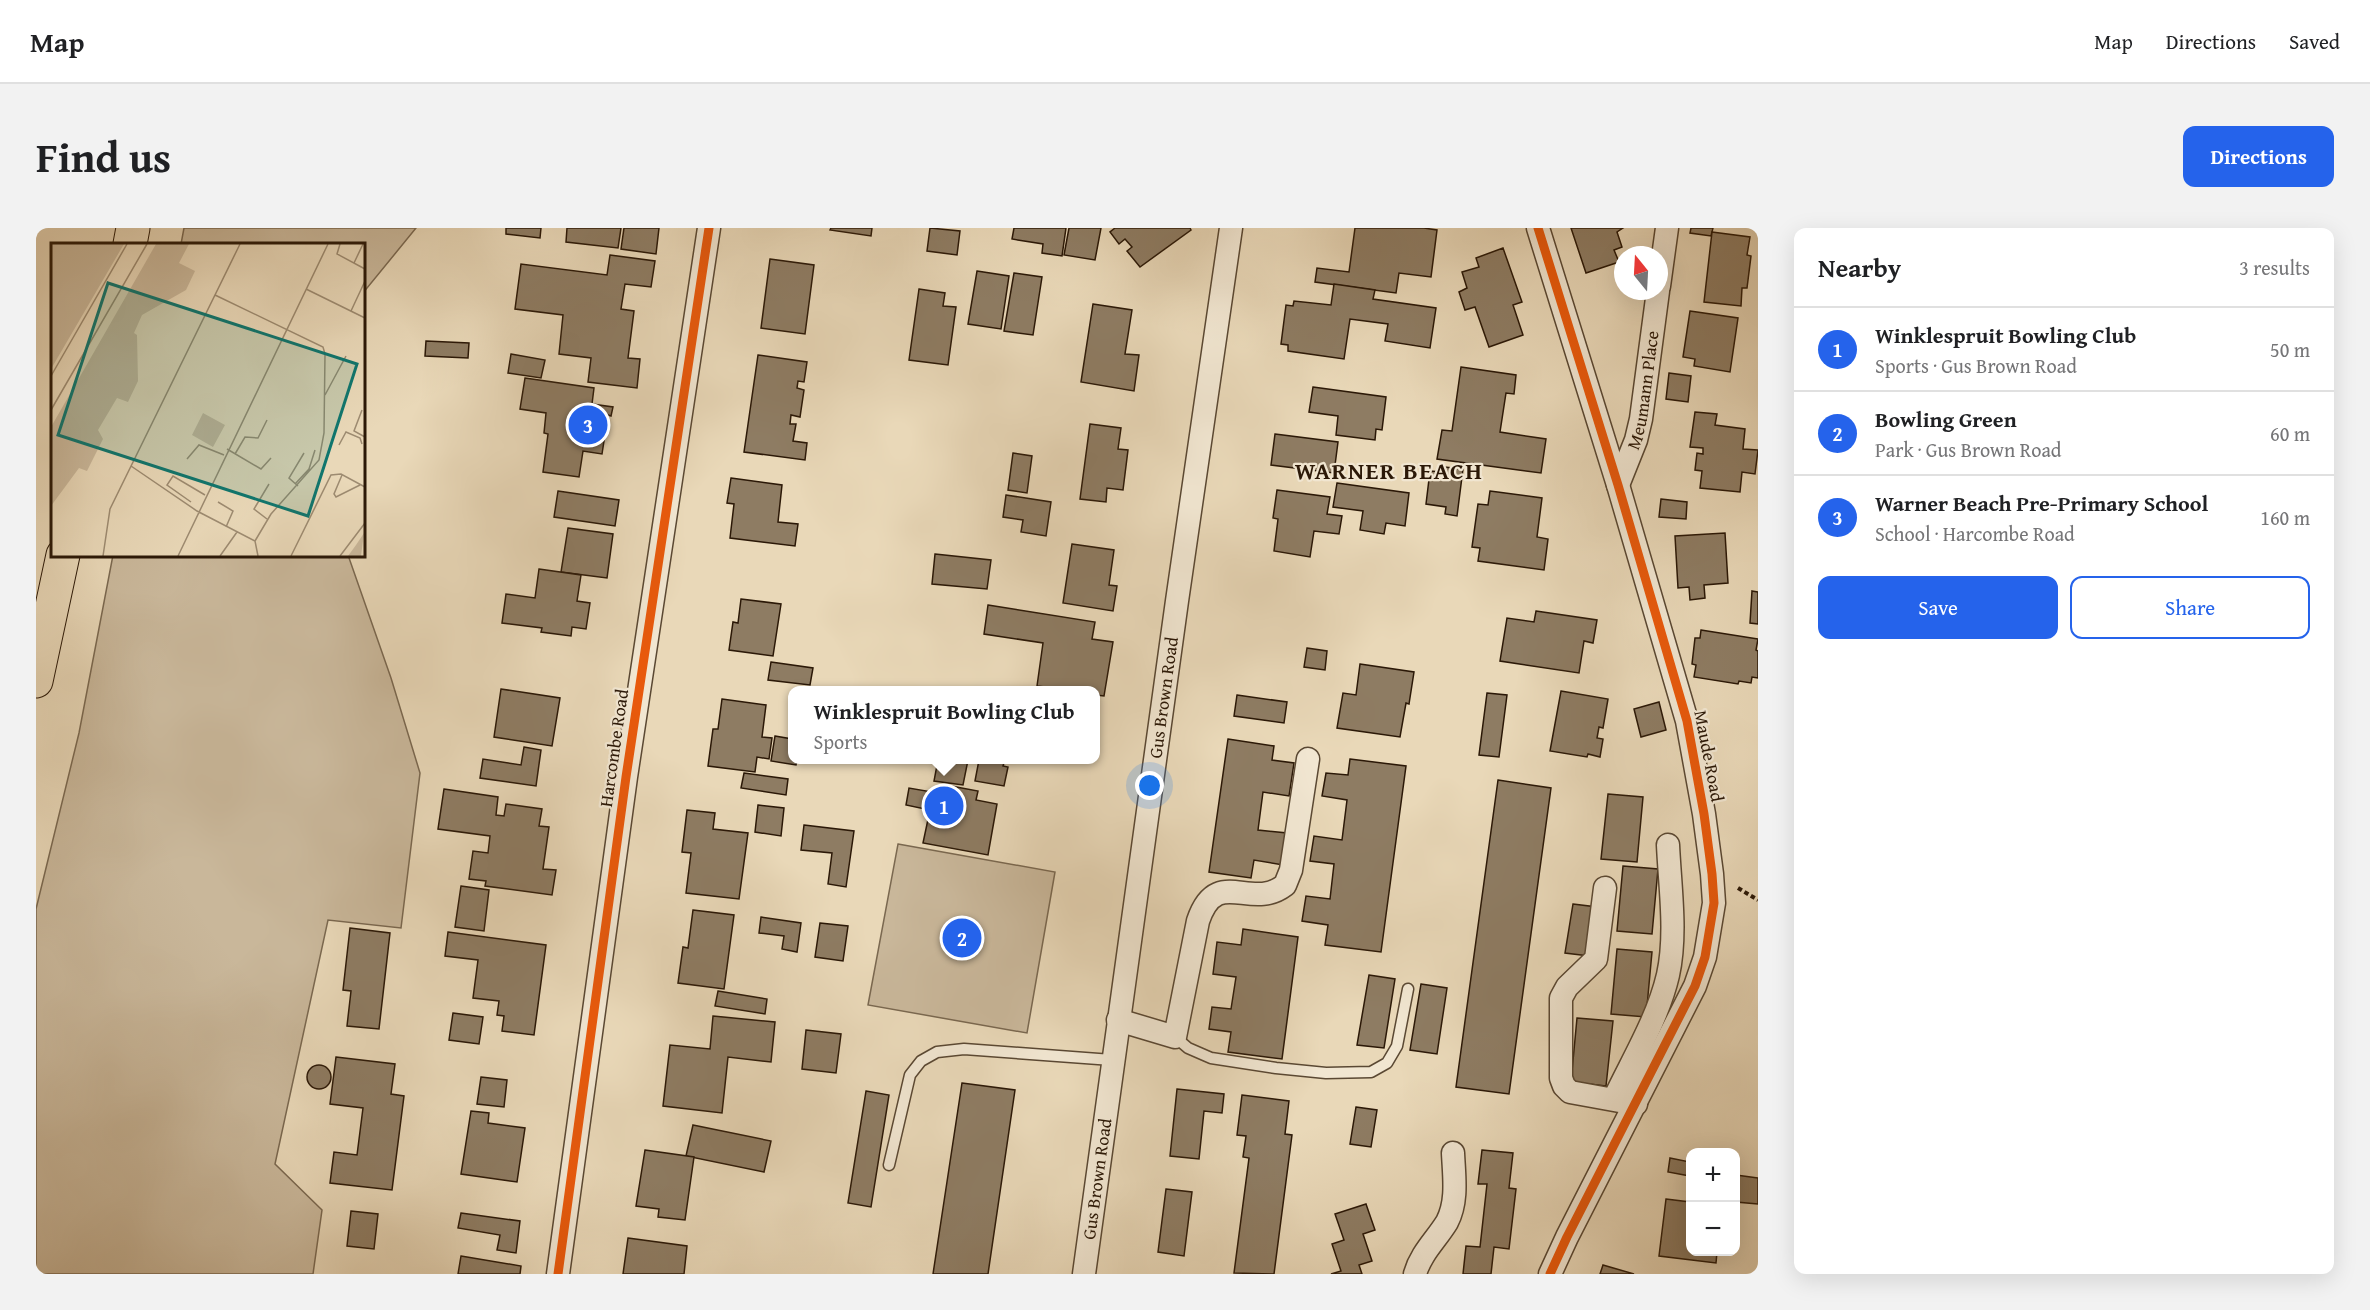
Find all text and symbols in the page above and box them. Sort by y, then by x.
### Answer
text: Map [30,21,84,62]
text: Map [2094,26,2133,57]
text: Directions [2166,26,2256,57]
text: Saved [2289,26,2340,57]
text: Find us [36,126,171,187]
button: Directions [2183,126,2334,187]
inset map [51,243,364,556]
north arrow [1614,246,1668,300]
text: Nearby [1818,248,1901,287]
text: 3 results [2239,253,2310,282]
text: Winklespruit Bowling Club [1875,319,2136,351]
street label: Meumann Place [1619,329,1666,454]
text: 1 [1832,335,1843,364]
text: 50 m [2270,335,2310,364]
text: Sports · Gus Brown Road [1875,351,2077,380]
pin: 3 [568,402,608,448]
text: Bowling Green [1875,403,2017,435]
text: 2 [1832,419,1843,448]
text: 60 m [2270,419,2310,448]
text: Park · Gus Brown Road [1875,435,2062,464]
district label: WARNER BEACH [1295,453,1483,488]
text: Warner Beach Pre-Primary School [1875,487,2208,519]
text: 3 [1832,503,1843,532]
text: 160 m [2260,503,2310,532]
text: School · Harcombe Road [1875,519,2075,548]
button: Save [1818,576,2058,639]
button: Share [2070,576,2310,639]
street label: Gus Brown Road [1141,635,1185,760]
popup [788,686,1100,764]
street label: Harcombe Road [592,687,635,809]
text: Winklespruit Bowling Club [813,695,1075,727]
street label: Maude Road [1687,708,1732,804]
text: Sports [813,727,867,756]
your location [1135,771,1164,800]
pin: 1 [924,784,964,828]
pin: 2 [942,916,982,960]
street label: Gus Brown Road [1075,1116,1118,1241]
map controls [1686,1148,1740,1256]
button: + [1686,1148,1740,1202]
button: − [1686,1202,1740,1256]

